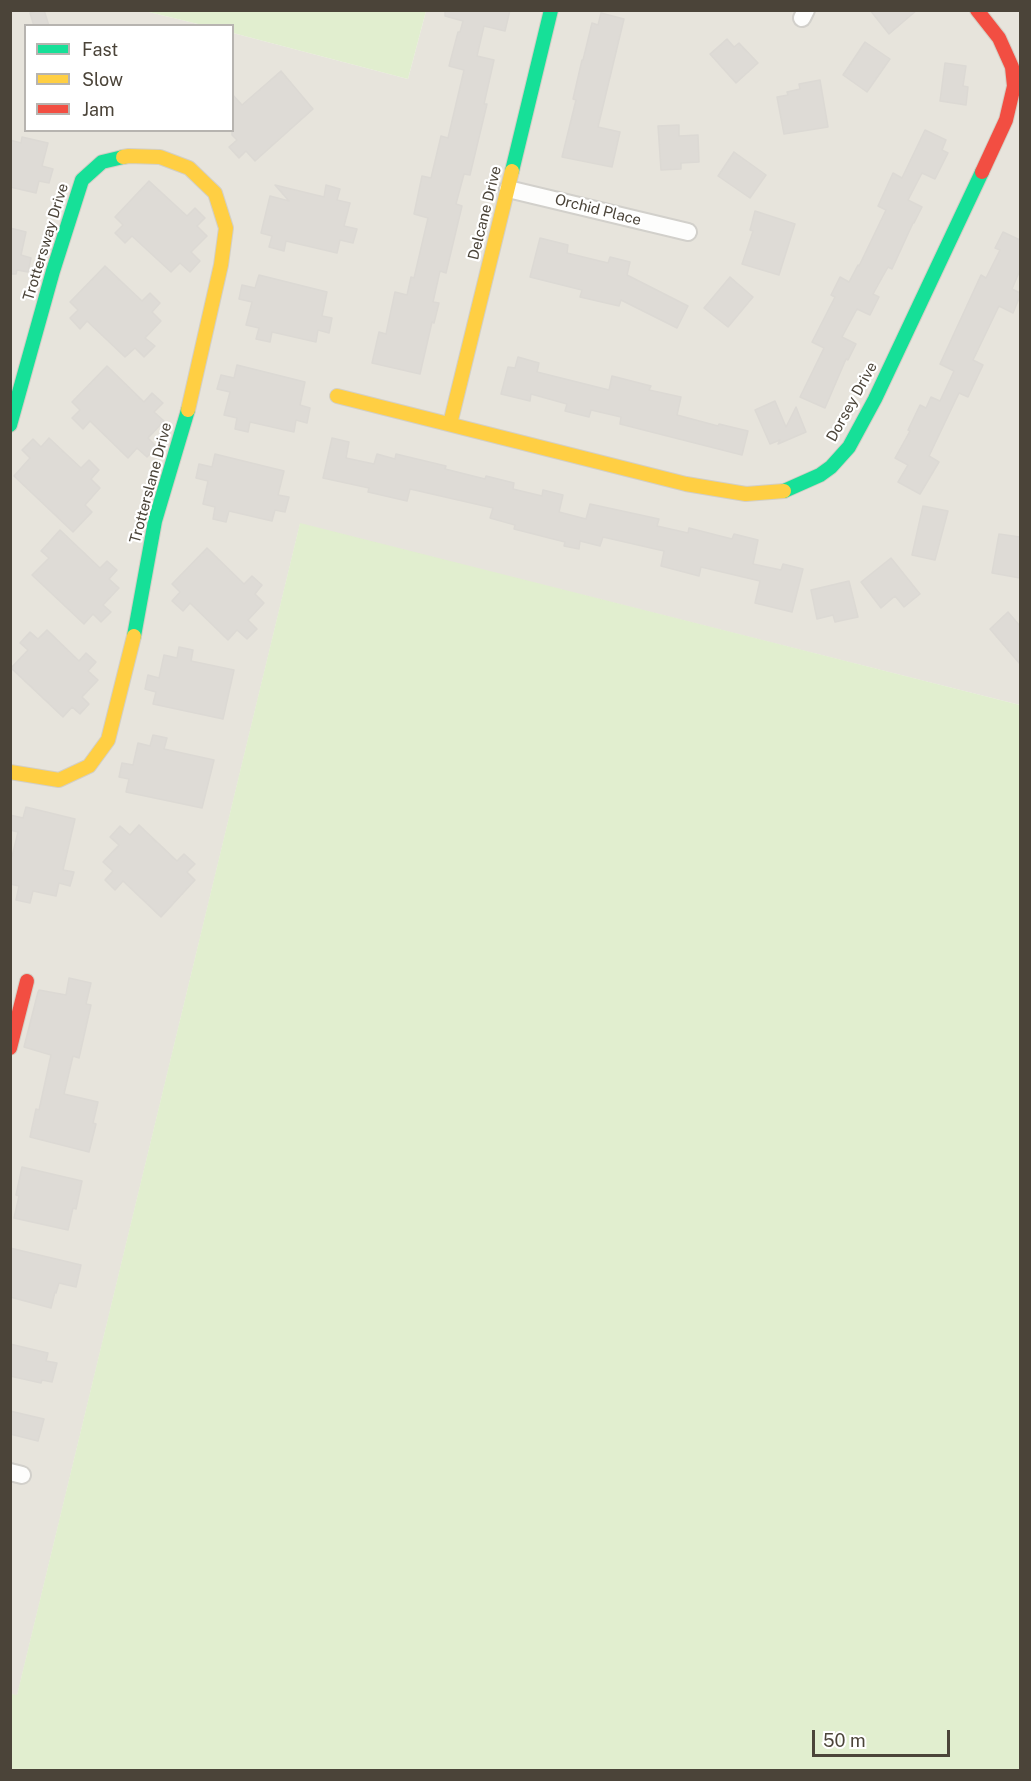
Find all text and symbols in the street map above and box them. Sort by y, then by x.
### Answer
legend [24,24,234,132]
text: Fast [82,39,118,60]
text: Slow [82,69,123,90]
text: Jam [82,99,115,120]
street label: Delcane Drive [465,164,505,262]
street label: Trottersway Drive [20,181,72,303]
street label: Orchid Place [553,191,643,229]
street label: Dorsey Drive [823,359,881,445]
street label: Trotterslane Drive [126,421,176,545]
scale bar [815,1718,953,1756]
text: 50 m [823,1730,866,1751]

